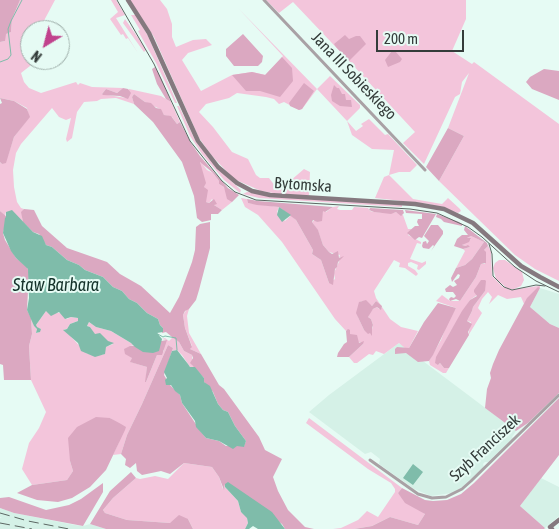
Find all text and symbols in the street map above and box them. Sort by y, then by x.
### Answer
north arrow [20,20,70,70]
scale bar [379,20,466,52]
street label: Jana III Sobieskiego [307,28,401,124]
text: 200 m [384,30,418,47]
text: N [28,47,45,65]
street label: Bytomska [274,173,332,197]
water label: Staw Barbara [13,274,99,296]
street label: Szyb Franciszek [446,410,524,486]

